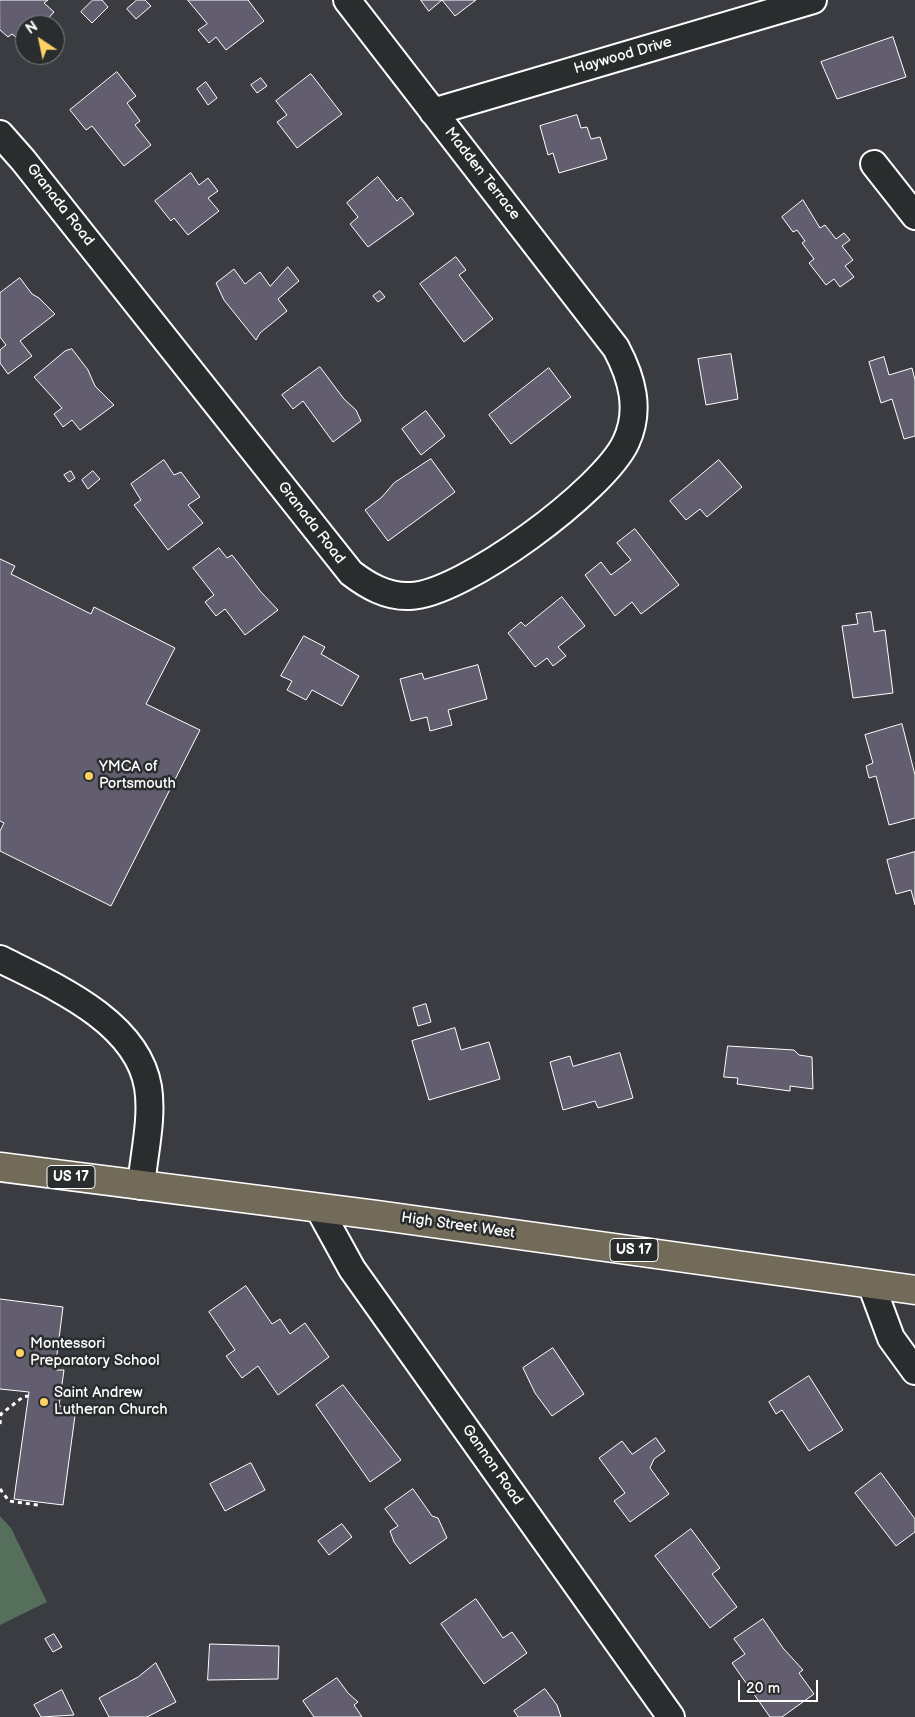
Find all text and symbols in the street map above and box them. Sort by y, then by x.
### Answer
north arrow [15,15,65,65]
text: N [23,18,41,38]
street label: Haywood Drive [572,33,674,79]
street label: Madden Terrace [440,124,524,224]
street label: Granada Road [22,160,98,250]
street label: Granada Road [273,478,349,568]
place label: YMCA of Portsmouth [99,758,176,793]
marker: YMCA of Portsmouth [83,770,95,782]
road number: US 17 [47,1166,95,1188]
street label: High Street West [400,1209,516,1243]
road number: US 17 [610,1238,658,1262]
place label: Montessori Preparatory School [30,1335,160,1370]
marker: Montessori Preparatory School [14,1347,26,1359]
place label: Saint Andrew Lutheran Church [54,1384,168,1419]
marker: Saint Andrew Lutheran Church [38,1396,50,1408]
street label: Gannon Road [458,1421,526,1509]
scale bar [740,1670,820,1702]
text: 20 m [746,1679,780,1698]

